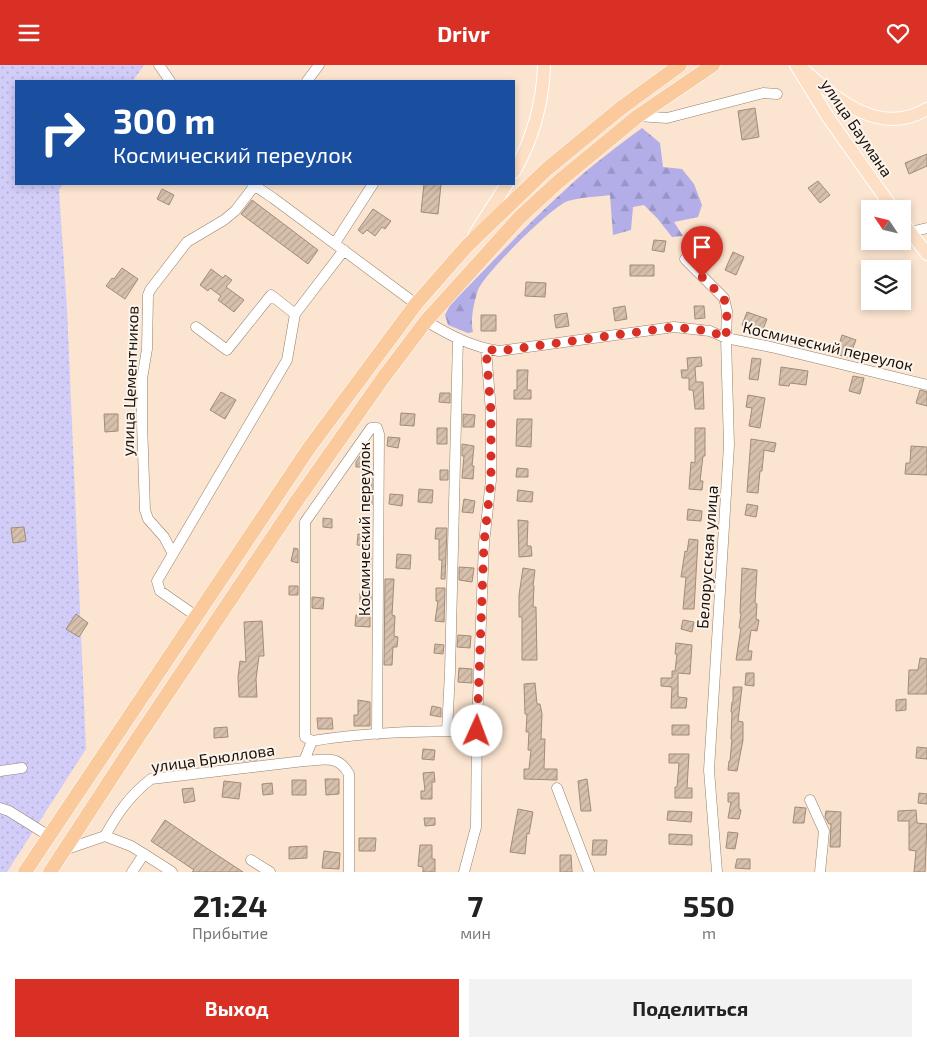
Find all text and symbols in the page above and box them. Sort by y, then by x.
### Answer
icon: menu [15,19,43,47]
icon: heart [884,19,912,47]
text: Drivr [437,20,490,46]
street label: улица Баумана [817,75,897,181]
text: 300 m [113,99,215,141]
icon: right [30,100,95,165]
text: Космический переулок [113,141,353,167]
north arrow [861,200,911,250]
map controls [861,200,911,310]
pin [681,226,723,277]
icon: arrive [688,233,716,261]
button: layers [861,260,911,310]
street label: улица Цементников [117,305,143,457]
street label: Космический переулок [741,317,916,375]
street label: Космический переулок [354,441,374,616]
street label: Белорусская улица [692,484,722,630]
position arrow [450,704,502,756]
street label: улица Брюллова [150,739,276,777]
text: 21:24 [193,887,267,923]
text: 7 [468,887,483,923]
text: 550 [683,887,735,923]
text: Прибытие [192,923,268,942]
text: мин [460,923,491,942]
text: m [702,923,716,942]
button: Выход [15,979,459,1037]
button: Поделиться [469,979,912,1037]

